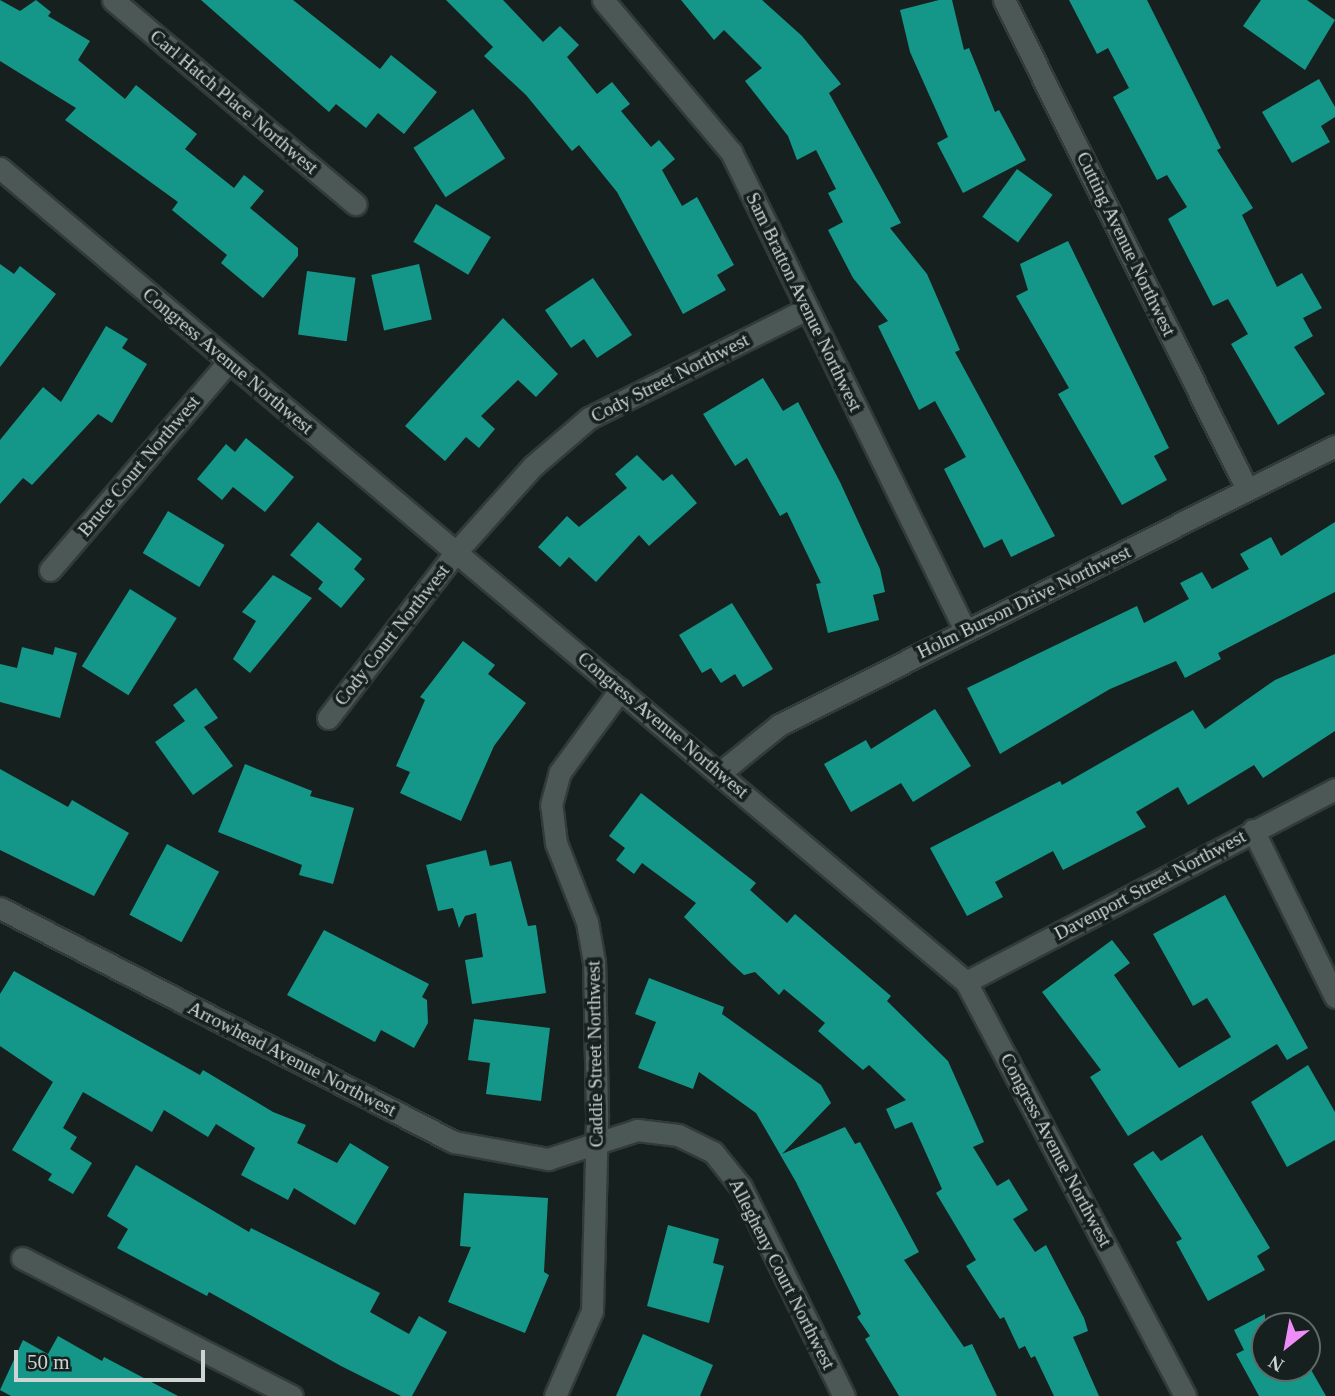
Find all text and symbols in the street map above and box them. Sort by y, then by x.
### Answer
street label: Carl Hatch Place Northwest [145,25,323,179]
street label: Cutting Avenue Northwest [1071,148,1181,340]
street label: Sam Bratton Avenue Northwest [741,188,867,416]
street label: Congress Avenue Northwest [138,283,318,439]
street label: Cody Street Northwest [587,328,753,428]
street label: Bruce Court Northwest [73,391,205,541]
street label: Holm Burson Drive Northwest [913,540,1135,664]
street label: Cody Court Northwest [330,560,454,710]
street label: Congress Avenue Northwest [573,647,753,803]
street label: Davenport Street Northwest [1051,825,1249,945]
street label: Caddie Street Northwest [582,960,608,1148]
street label: Arrowhead Avenue Northwest [184,996,400,1122]
street label: Congress Avenue Northwest [995,1049,1117,1251]
street label: Allegheny Court Northwest [724,1175,840,1373]
north arrow [1251,1312,1321,1382]
scale bar [18,1336,208,1380]
text: 50 m [27,1350,70,1374]
text: N [1265,1351,1287,1376]

